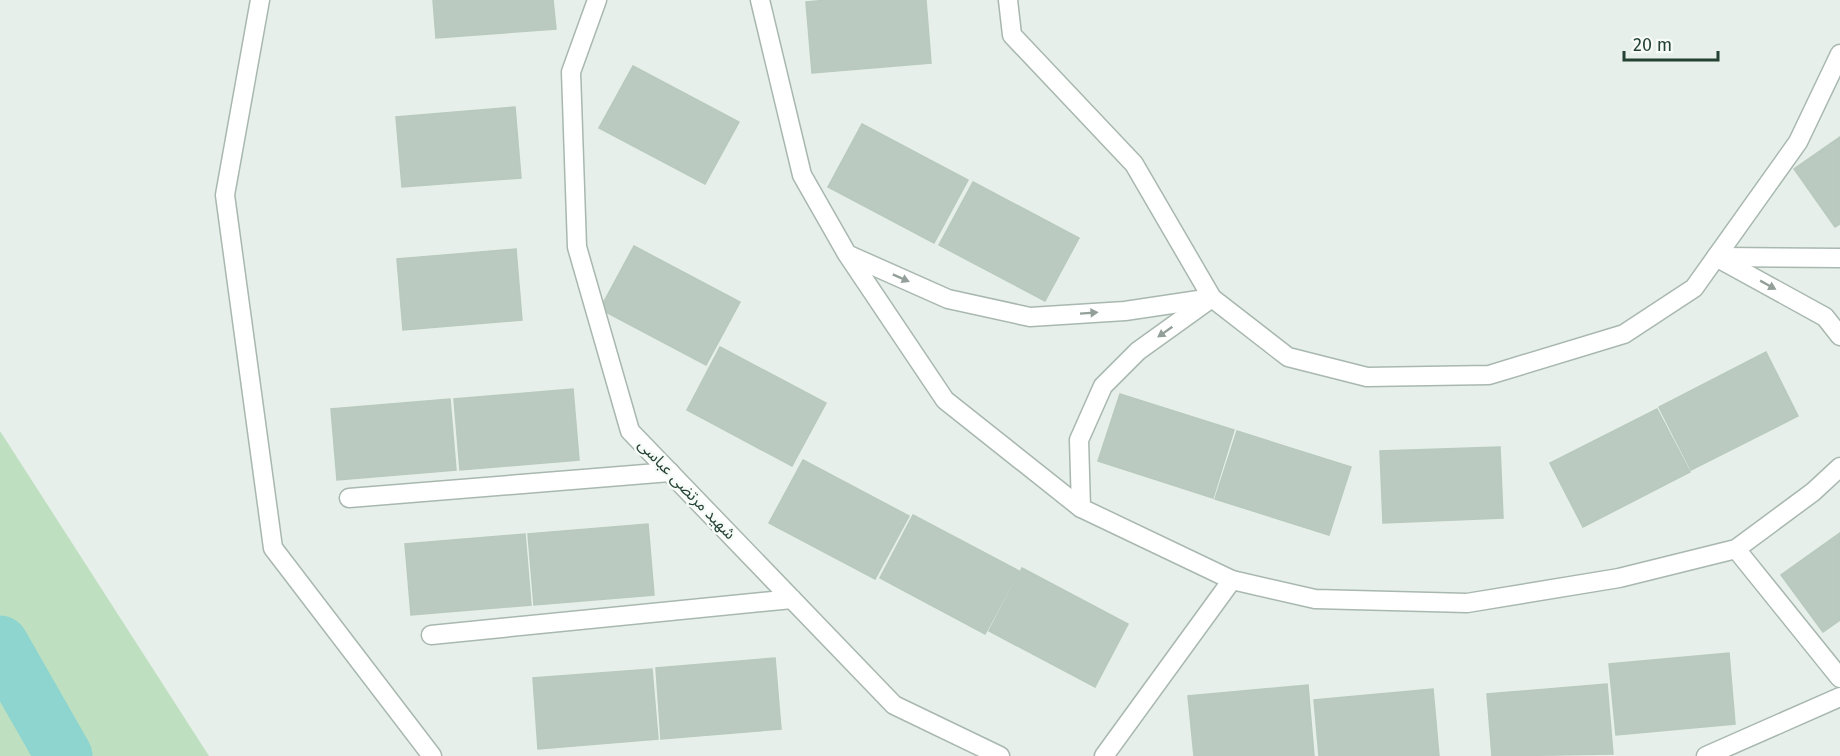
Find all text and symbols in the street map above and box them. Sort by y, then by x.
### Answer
scale bar [1624,24,1718,62]
text: 20 m [1633,34,1672,56]
one-way arrow [892,274,910,283]
one-way arrow [1760,280,1777,290]
one-way arrow [1080,308,1099,318]
one-way arrow [1157,325,1172,337]
street label: شهید مرتضی عباسی [634,435,740,543]

